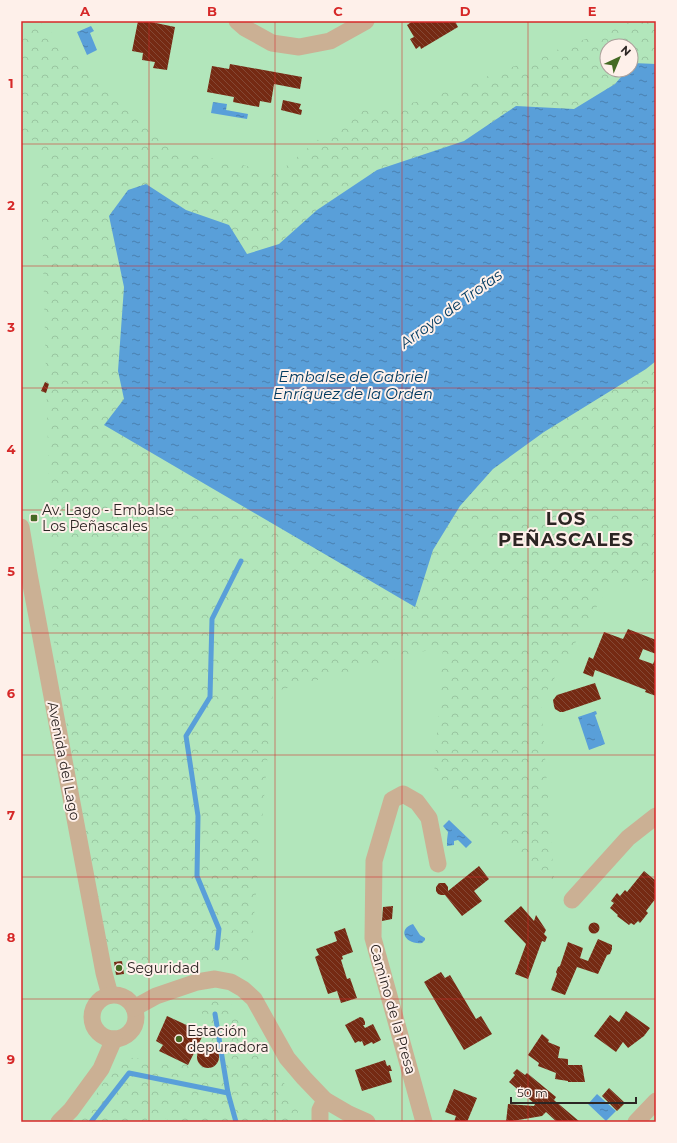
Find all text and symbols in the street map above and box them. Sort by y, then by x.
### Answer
text: A [79,3,91,19]
text: B [207,3,217,19]
text: C [333,3,343,19]
text: D [460,3,471,19]
text: E [588,3,597,19]
north arrow [599,38,639,78]
text: N [618,43,634,59]
text: 1 [8,75,14,91]
text: 2 [7,197,15,213]
water label: Arroyo de Trofas [395,265,506,353]
text: 3 [6,319,15,335]
water label: Embalse de Gabriel Enríquez de la Orden [273,367,433,403]
text: 4 [7,441,16,457]
place label: Av. Lago - Embalse Los Peñascales [42,501,174,535]
district label: LOS PEÑASCALES [498,508,634,551]
marker: Av. Lago - Embalse Los Peñascales [29,513,39,523]
text: 5 [7,563,15,579]
text: 6 [7,685,16,701]
street label: Avenida del Lago [44,700,84,822]
text: 7 [7,807,15,823]
text: 8 [7,929,16,945]
street label: Camino de la Presa [366,942,420,1076]
place label: Seguridad [127,959,200,977]
marker: Seguridad [114,963,124,973]
place label: Estación depuradora [187,1022,269,1056]
marker: Estación depuradora [174,1034,184,1044]
text: 9 [7,1051,15,1067]
scale bar [511,1079,636,1105]
text: 50 m [517,1085,548,1100]

